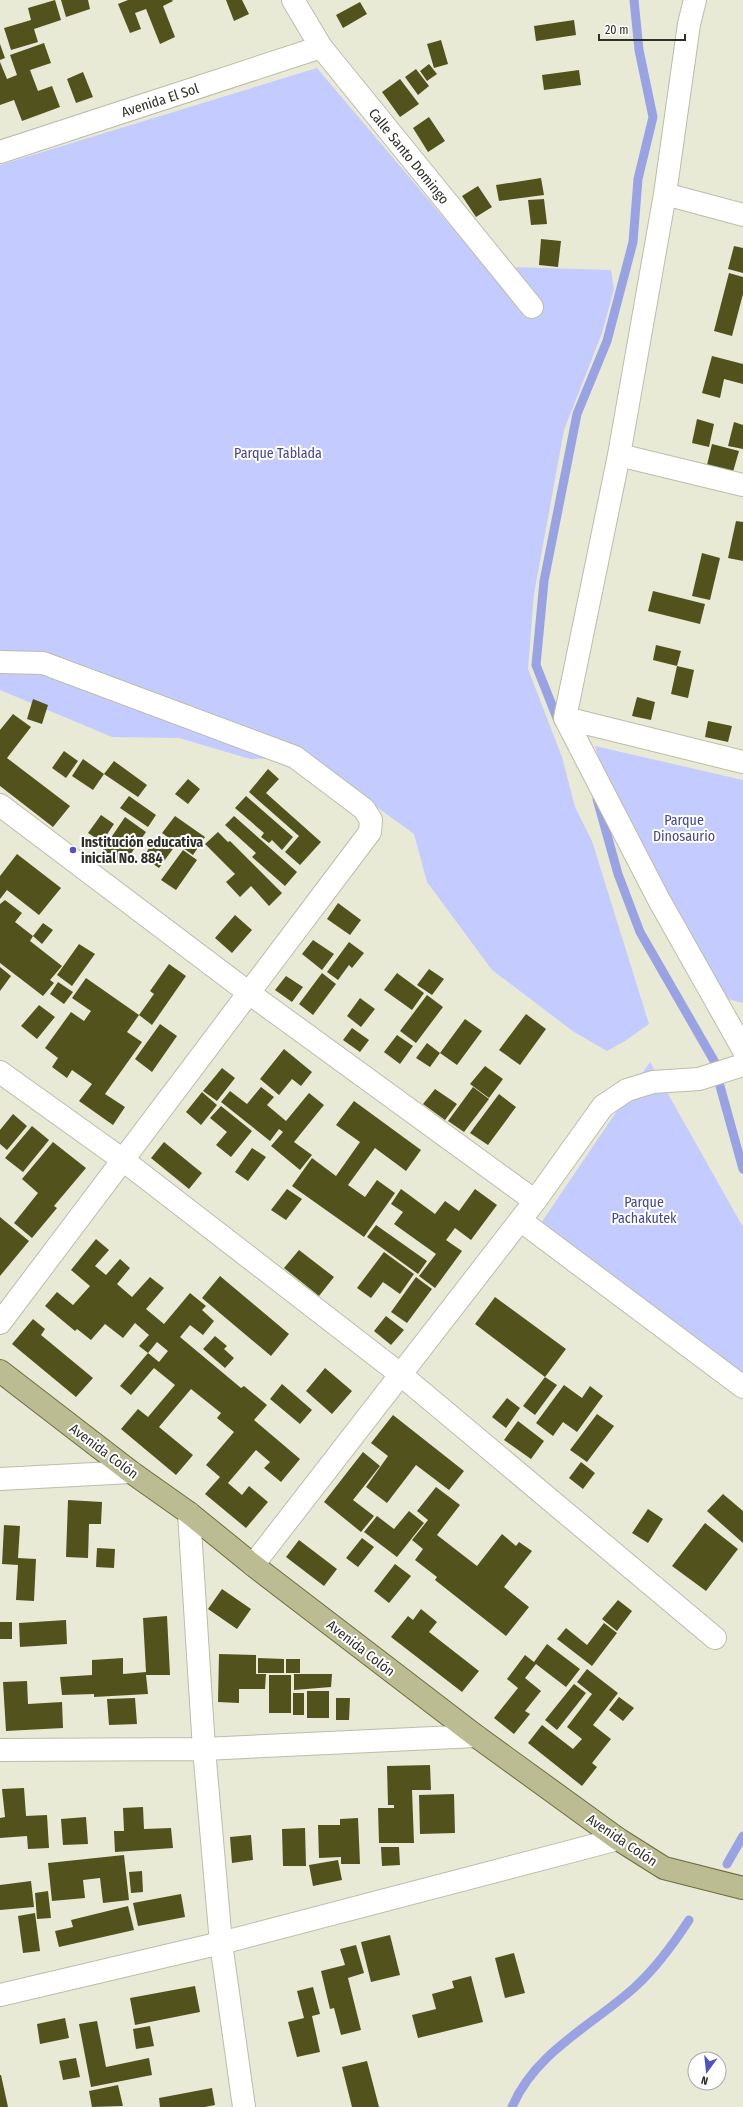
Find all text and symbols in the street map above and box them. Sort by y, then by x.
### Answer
scale bar [599,16,685,42]
text: 20 m [605,23,629,37]
street label: Avenida El Sol [119,80,201,121]
street label: Calle Santo Domingo [365,105,452,208]
park label: Parque Tablada [234,445,322,462]
park label: Parque Dinosaurio [653,812,715,845]
place label: Institución educativa inicial No. 884 [81,834,203,867]
marker: Institución educativa inicial No. 884 [68,845,78,855]
park label: Parque Pachakutek [611,1194,677,1227]
street label: Avenida Colón [66,1420,141,1483]
street label: Avenida Colón [323,1617,398,1680]
street label: Avenida Colón [583,1811,660,1870]
north arrow [687,2051,727,2091]
text: N [700,2073,709,2087]

